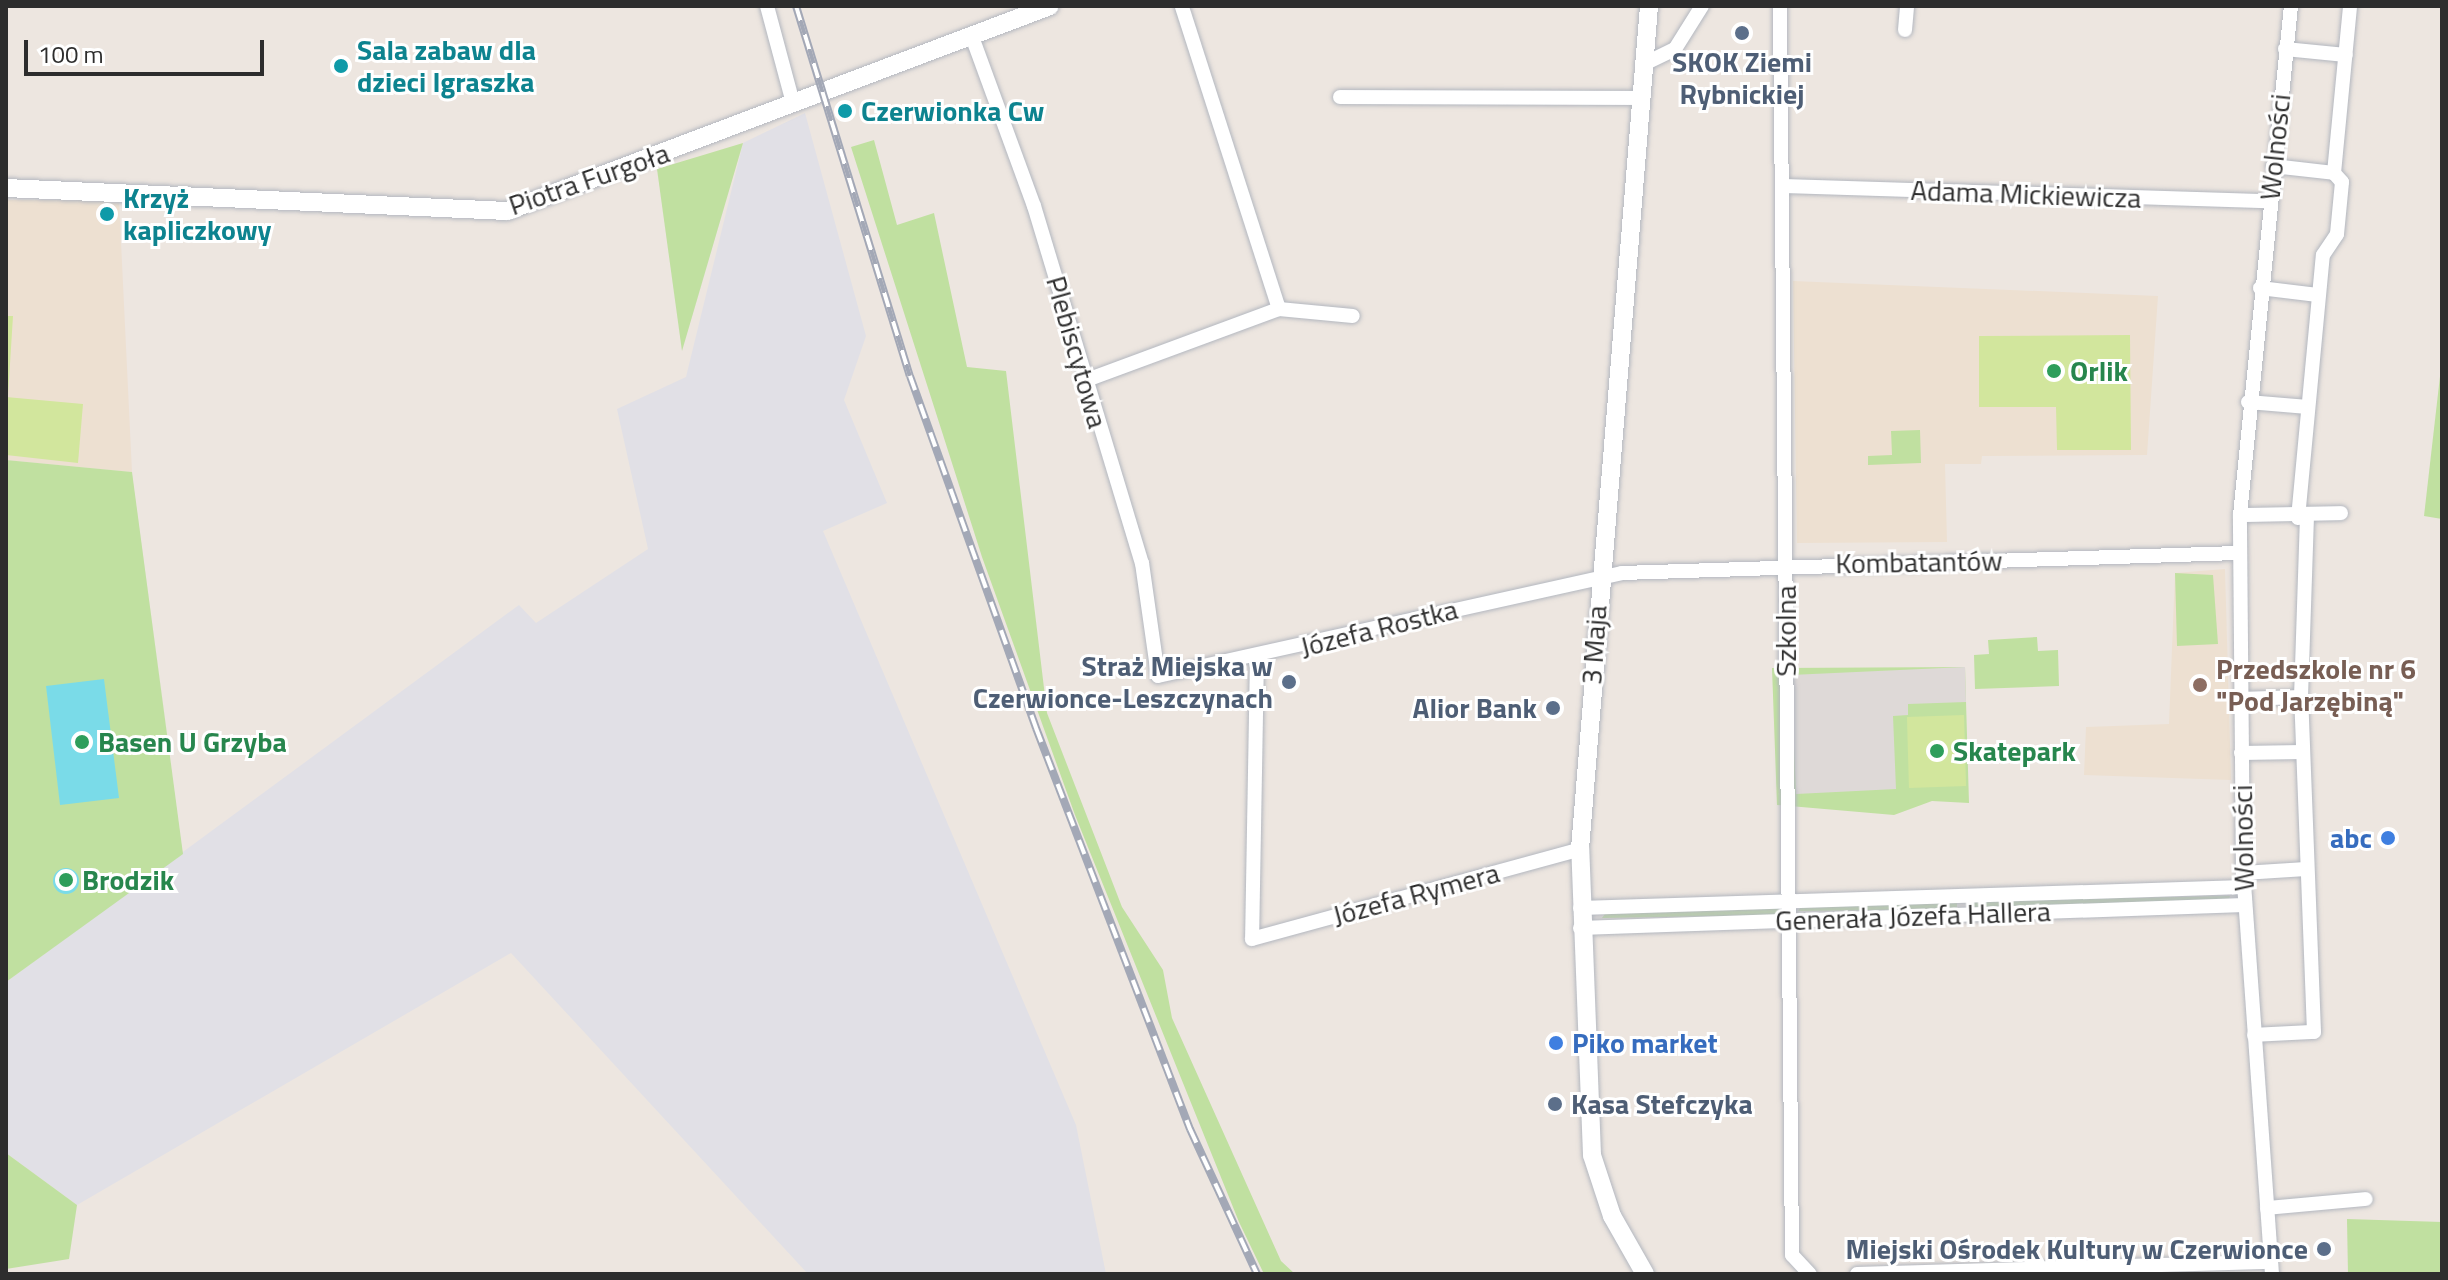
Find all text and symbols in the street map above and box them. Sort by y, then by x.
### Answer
scale bar [28,24,268,74]
marker: SKOK Ziemi Rybnickiej [1733,24,1751,42]
place label: Sala zabaw dla dzieci Igraszka [357,33,536,99]
text: 100 m [38,36,104,72]
place label: SKOK Ziemi Rybnickiej [1672,45,1812,111]
marker: Sala zabaw dla dzieci Igraszka [332,57,350,75]
street label: Wolności [2253,92,2297,202]
place label: Czerwionka Cw [861,94,1044,128]
marker: Czerwionka Cw [836,102,854,120]
street label: Piotra Furgoła [504,136,674,222]
street label: Adama Mickiewicza [1910,173,2142,215]
place label: Krzyż kapliczkowy [123,181,272,247]
marker: Krzyż kapliczkowy [98,205,116,223]
street label: Plebiscytowa [1039,272,1115,432]
place label: Orlik [2070,354,2128,388]
marker: Orlik [2045,362,2063,380]
street label: Kombatantów [1835,544,2003,580]
street label: Szkolna [1769,585,1803,677]
street label: Józefa Rostka [1297,592,1461,664]
street label: 3 Maja [1574,604,1614,686]
place label: Straż Miejska w Czerwionce-Leszczynach [973,649,1273,715]
place label: Przedszkole nr 6 "Pod Jarzębiną" [2216,652,2416,718]
marker: Straż Miejska w Czerwionce-Leszczynach [1280,673,1298,691]
marker: Przedszkole nr 6 "Pod Jarzębiną" [2191,676,2209,694]
place label: Alior Bank [1413,691,1537,725]
marker: Alior Bank [1544,699,1562,717]
place label: Basen U Grzyba [98,725,287,759]
marker: Basen U Grzyba [73,733,91,751]
place label: Skatepark [1953,734,2076,768]
marker: Skatepark [1928,742,1946,760]
street label: Wolności [2225,784,2261,892]
place label: abc [2330,821,2372,855]
marker: abc [2379,829,2397,847]
street label: Józefa Rymera [1329,856,1503,932]
place label: Brodzik [82,863,174,897]
marker: Brodzik [57,871,75,889]
street label: Generała Józefa Hallera [1775,894,2051,938]
place label: Piko market [1572,1026,1718,1060]
marker: Piko market [1547,1034,1565,1052]
place label: Kasa Stefczyka [1571,1087,1753,1121]
marker: Kasa Stefczyka [1546,1095,1564,1113]
place label: Miejski Ośrodek Kultury w Czerwionce [1845,1232,2308,1266]
marker: Miejski Ośrodek Kultury w Czerwionce [2315,1240,2333,1258]

